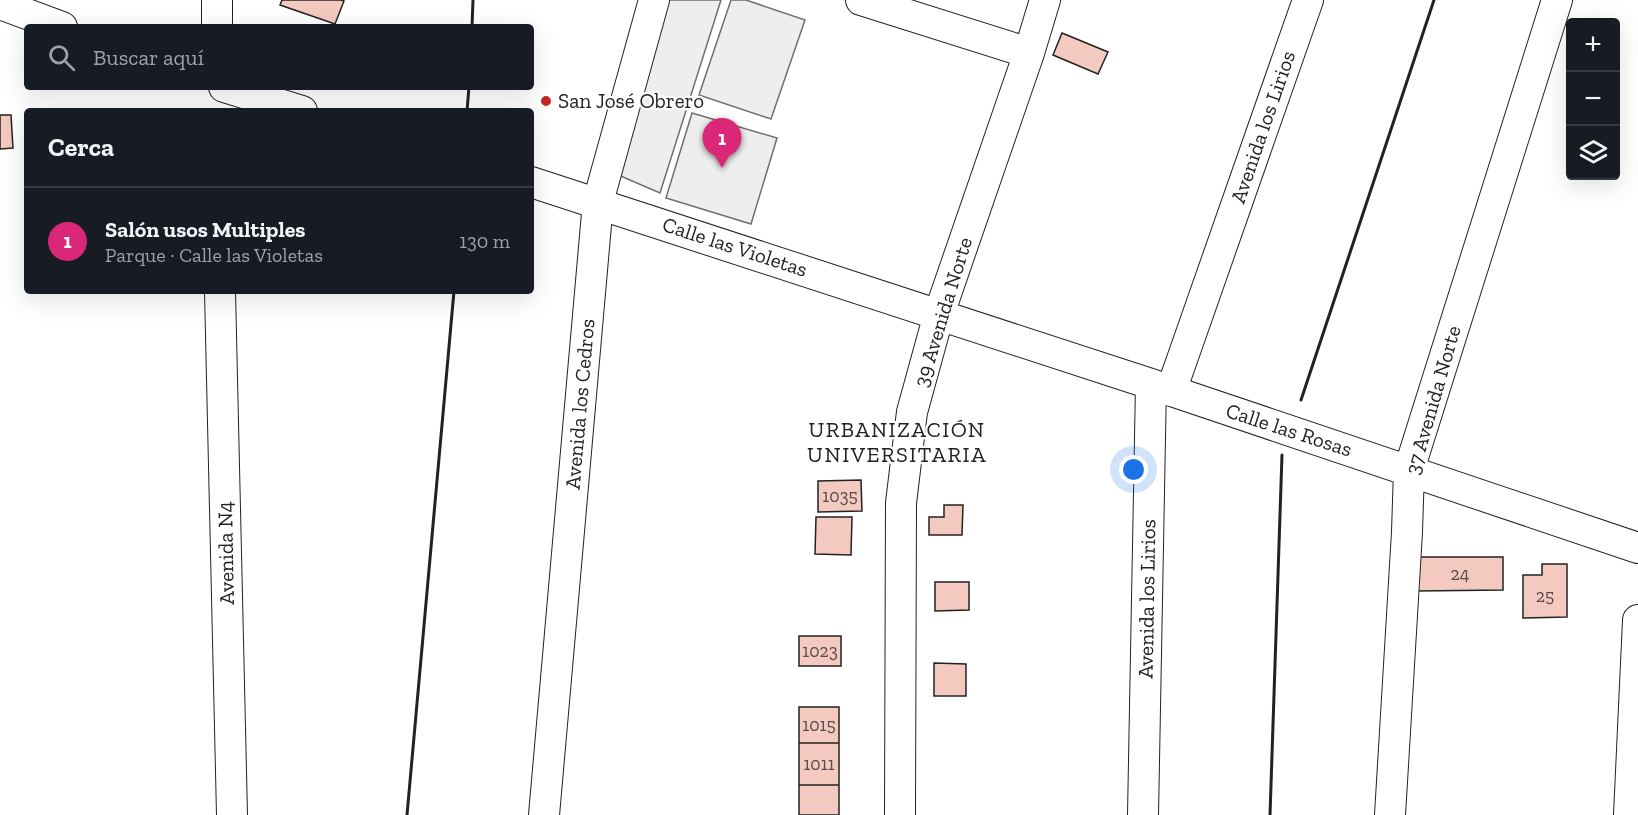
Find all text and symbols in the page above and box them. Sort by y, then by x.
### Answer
map controls [1566,18,1620,180]
button: + [1566,18,1620,72]
search box [24,24,534,90]
icon: search [45,41,78,74]
text: Buscar aquí [93,44,204,71]
street label: Avenida los Lirios [1225,47,1300,206]
button: − [1566,72,1620,126]
place label: San José Obrero [558,88,704,113]
marker: San José Obrero [539,94,553,108]
pin: 1 [702,118,742,168]
button: layers [1566,126,1620,180]
text: Cerca [48,131,114,163]
street label: Calle las Violetas [660,211,811,282]
text: Salón usos Multiples [105,216,305,243]
text: 1 [63,229,72,253]
text: 130 m [459,229,510,253]
street label: 39 Avenida Norte [908,234,977,390]
text: Parque · Calle las Violetas [105,243,323,267]
street label: Avenida los Cedros [560,318,599,490]
street label: 37 Avenida Norte [1399,322,1466,477]
street label: Calle las Rosas [1223,397,1355,462]
district label: URBANIZACIÓN UNIVERSITARIA [807,416,987,468]
your location [1119,455,1148,484]
house number: 1035 [822,485,858,507]
street label: Avenida N4 [212,501,239,605]
street label: Avenida los Lirios [1133,519,1160,679]
house number: 24 [1451,563,1470,585]
house number: 25 [1536,585,1554,607]
house number: 1023 [802,640,838,662]
house number: 1015 [802,714,836,736]
house number: 1011 [803,753,835,775]

